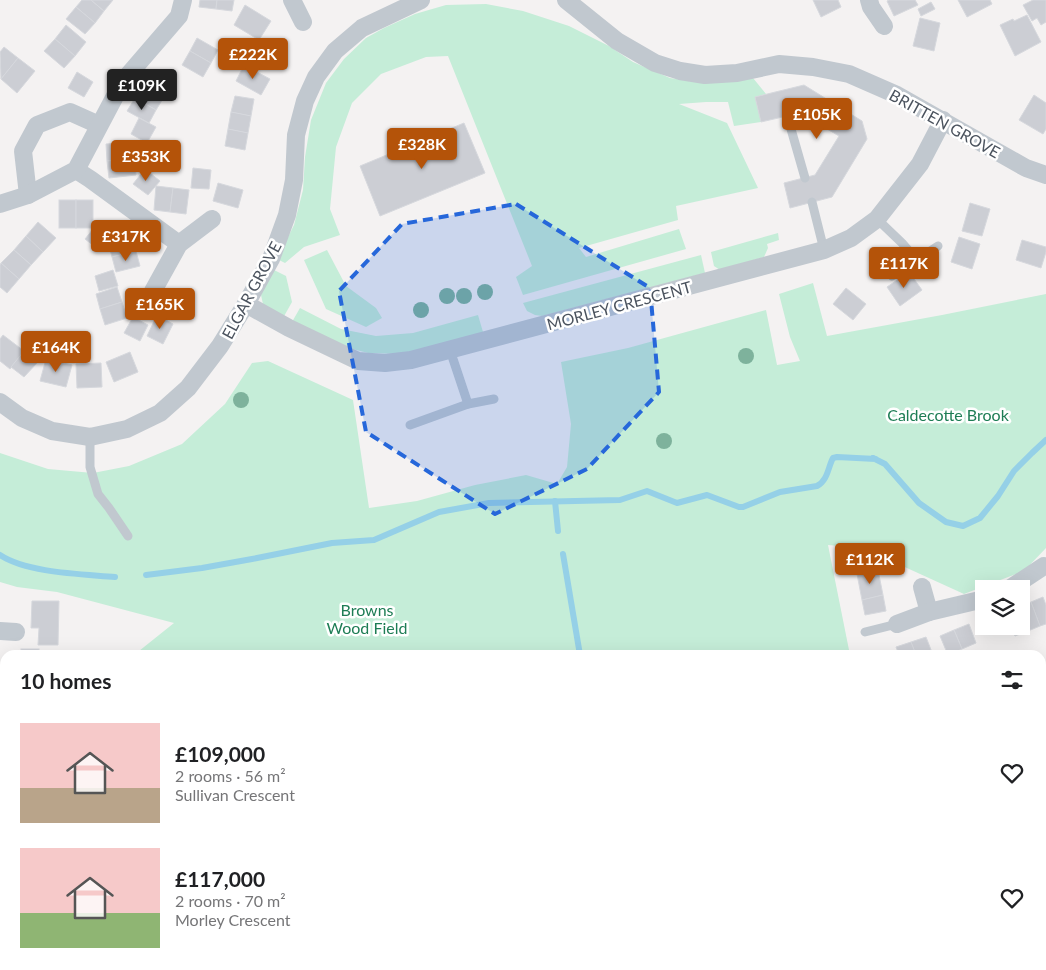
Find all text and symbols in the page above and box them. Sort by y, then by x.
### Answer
pin: £222K [218,38,288,80]
text: £222K [229,44,277,63]
pin: £109K [107,68,177,111]
text: £109K [118,75,166,94]
street label: BRITTEN GROVE [886,85,1004,161]
pin: £105K [782,98,852,140]
text: £105K [793,104,841,123]
pin: £328K [387,128,457,170]
text: £328K [398,134,446,153]
pin: £353K [111,140,181,182]
text: £353K [122,146,170,165]
pin: £317K [91,220,161,262]
text: £317K [102,226,150,245]
street label: ELGAR GROVE [217,238,285,342]
pin: £117K [869,246,939,289]
text: £117K [880,253,928,272]
street label: MORLEY CRESCENT [545,276,694,333]
pin: £165K [125,288,195,330]
text: £165K [136,294,184,313]
pin: £164K [21,330,91,373]
text: £164K [32,337,80,356]
park label: Caldecotte Brook [887,405,1010,424]
pin: £112K [835,542,905,585]
text: £112K [846,549,894,568]
map controls [975,580,1030,635]
button: layers [975,580,1030,635]
park label: Browns Wood Field [327,600,407,637]
icon: filters [998,666,1026,694]
text: 10 homes [20,668,111,693]
text: £109,000 [175,741,265,766]
icon: home [60,743,120,803]
icon: heart [998,759,1026,787]
text: 2 rooms · 56 m² [175,766,286,785]
text: Sullivan Crescent [175,785,295,804]
text: £117,000 [175,866,265,891]
icon: home [60,868,120,928]
icon: heart [998,884,1026,912]
text: 2 rooms · 70 m² [175,891,286,910]
text: Morley Crescent [175,910,290,929]

